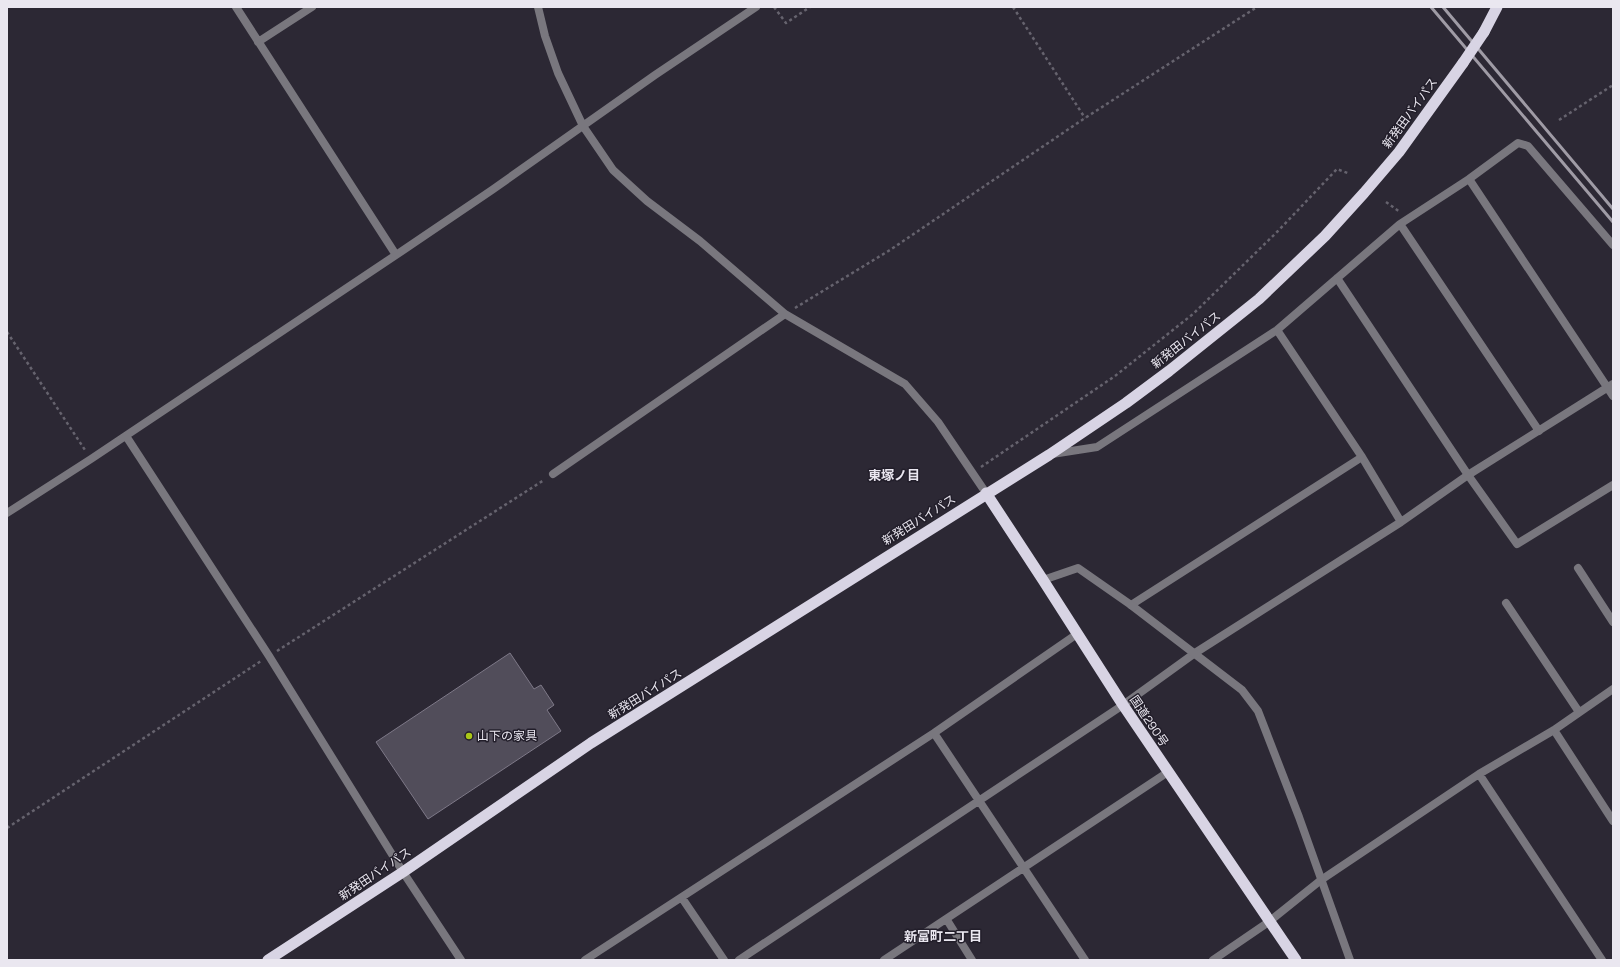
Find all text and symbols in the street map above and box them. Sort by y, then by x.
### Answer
street label: 新発田バイパス [1379,74,1441,152]
street label: 新発田バイパス [1148,308,1224,372]
district label: 東塚ノ目 [868,467,920,484]
street label: 新発田バイパス [879,491,959,549]
street label: 新発田バイパス [605,665,685,723]
street label: 国道290号 [1126,692,1172,750]
place label: 山下の家具 [477,728,537,744]
marker: 山下の家具 [464,731,474,741]
street label: 新発田バイパス [336,844,414,904]
district label: 新富町二丁目 [904,928,982,945]

